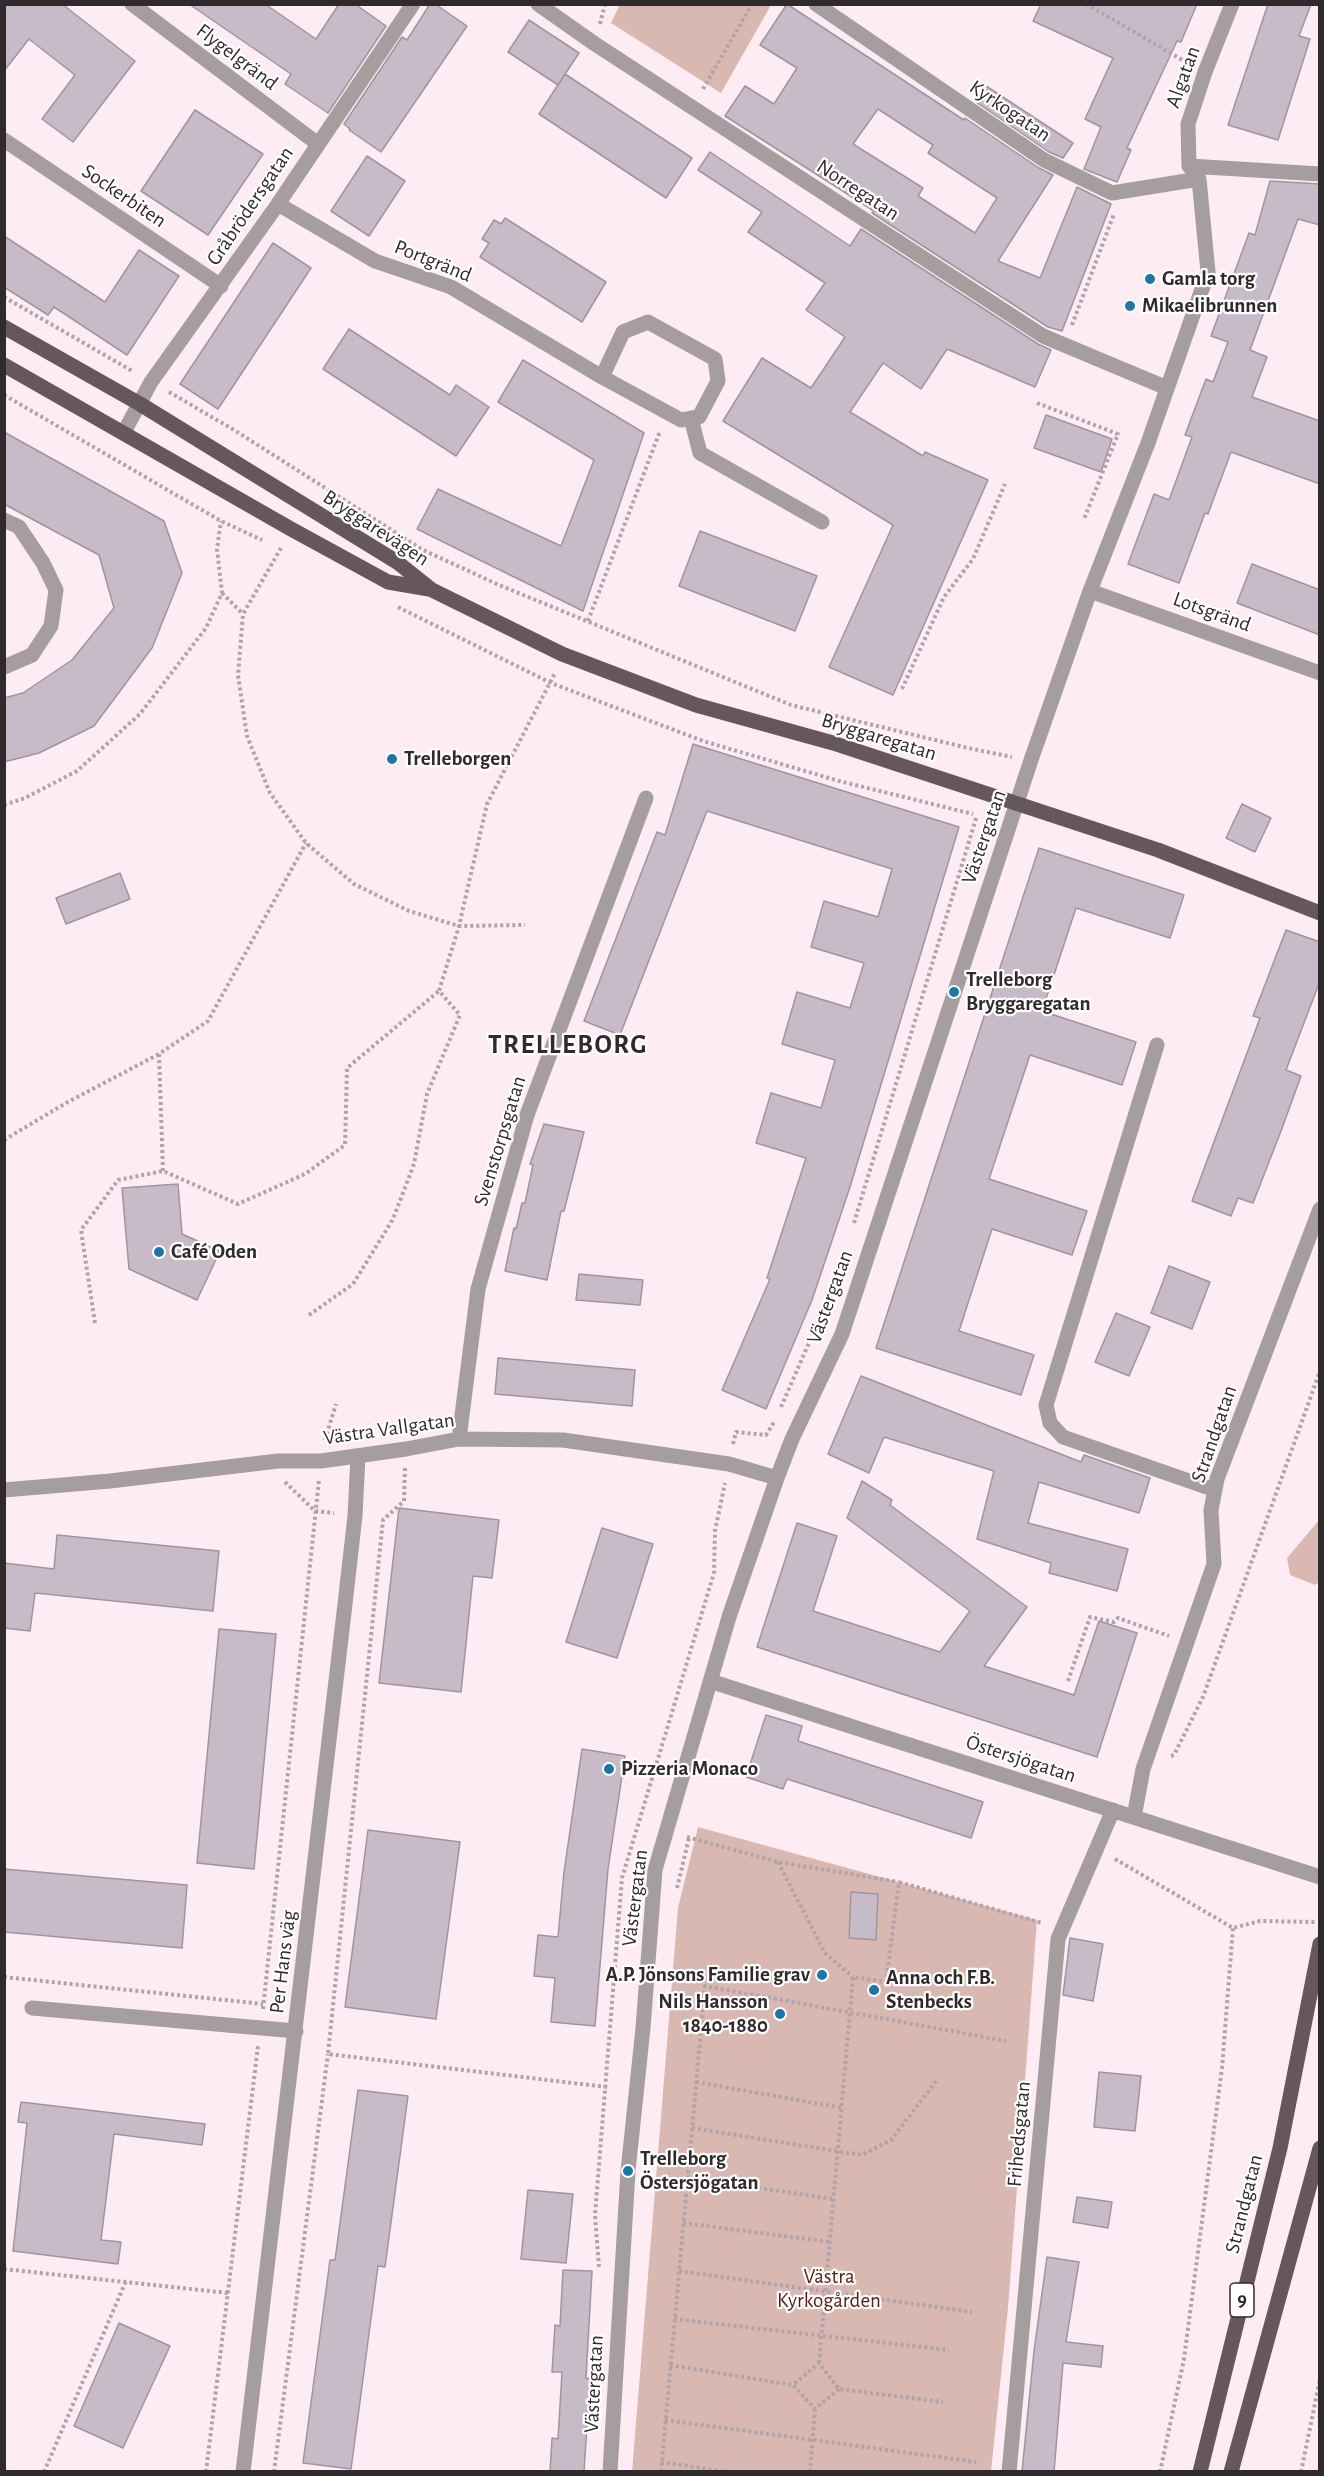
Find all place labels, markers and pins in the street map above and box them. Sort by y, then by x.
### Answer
place label: Gamla torg [1162,266,1255,292]
marker: Gamla torg [1143,272,1157,286]
place label: Mikaelibrunnen [1142,293,1277,319]
marker: Mikaelibrunnen [1123,299,1137,313]
place label: Trelleborgen [404,746,511,772]
marker: Trelleborgen [385,752,399,766]
place label: Trelleborg Bryggaregatan [966,967,1091,1017]
marker: Trelleborg Bryggaregatan [947,985,961,999]
place label: Café Oden [171,1239,257,1265]
marker: Café Oden [152,1245,166,1259]
place label: Pizzeria Monaco [621,1756,758,1782]
marker: Pizzeria Monaco [602,1762,616,1776]
place label: A.P. Jönsons Familie grav [605,1962,810,1988]
place label: Anna och F.B. Stenbecks [886,1965,995,2015]
marker: A.P. Jönsons Familie grav [815,1968,829,1982]
marker: Anna och F.B. Stenbecks [867,1983,881,1997]
place label: Nils Hansson 1840-1880 [658,1989,768,2039]
marker: Nils Hansson 1840-1880 [773,2007,787,2021]
place label: Trelleborg Östersjögatan [640,2146,759,2196]
marker: Trelleborg Östersjögatan [621,2164,635,2178]

